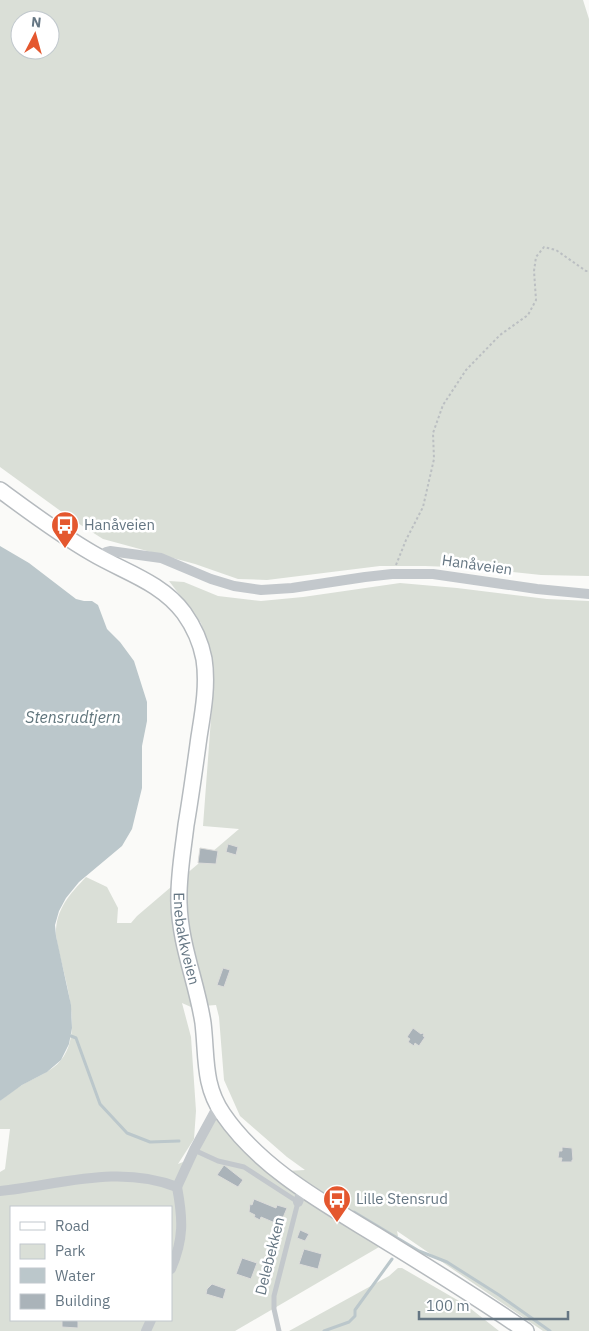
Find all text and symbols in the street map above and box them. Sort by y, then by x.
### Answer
north arrow [10,10,60,60]
text: N [30,13,42,32]
bus stop icon: Hanåveien [50,510,80,549]
place label: Hanåveien [84,515,155,534]
street label: Hanåveien [441,550,514,579]
water label: Stensrudtjern [25,707,121,727]
street label: Enebakkveien [170,892,204,987]
bus stop icon: Lille Stensrud [322,1184,352,1223]
place label: Lille Stensrud [356,1189,448,1208]
legend [10,1206,172,1321]
street label: Delebekken [251,1215,288,1297]
text: Road [55,1216,90,1235]
text: Park [55,1241,85,1260]
text: Water [55,1266,96,1285]
scale bar [419,1288,568,1320]
text: Building [55,1291,110,1310]
text: 100 m [426,1296,470,1315]

